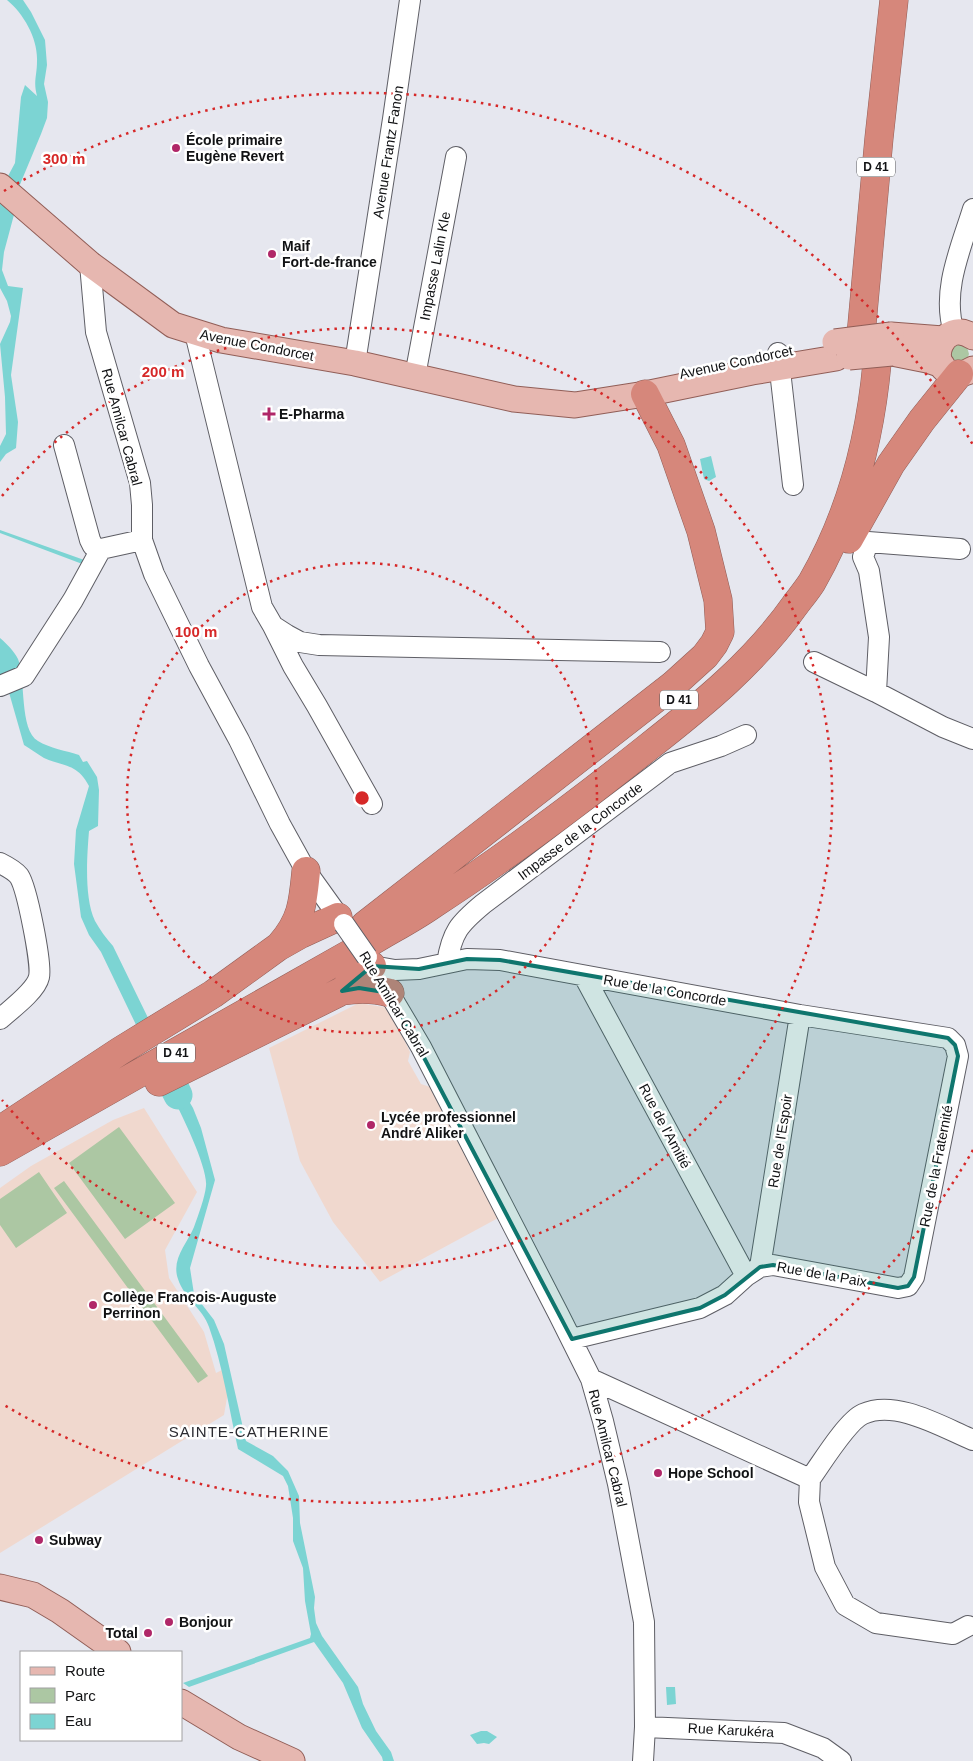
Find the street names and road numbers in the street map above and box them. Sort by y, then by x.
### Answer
street label: Avenue Frantz Fanon [370,84,406,220]
road number: D 41 [857,158,895,176]
street label: Impasse Lalin Kle [417,210,453,322]
street label: Avenue Condorcet [199,326,315,364]
street label: Avenue Condorcet [678,342,794,382]
street label: Rue Amilcar Cabral [99,367,145,487]
road number: D 41 [660,690,698,710]
street label: Impasse de la Concorde [515,779,646,883]
street label: Rue Amilcar Cabral [356,948,432,1060]
street label: Rue de la Concorde [602,971,728,1009]
road number: D 41 [157,1044,195,1062]
street label: Rue de l'Amitié [636,1081,694,1171]
street label: Rue de l'Espoir [765,1093,795,1189]
street label: Rue de la Fraternité [916,1104,956,1228]
street label: Rue de la Paix [776,1258,868,1290]
street label: Rue Amilcar Cabral [586,1388,630,1508]
street label: Rue Karukéra [687,1720,775,1740]

